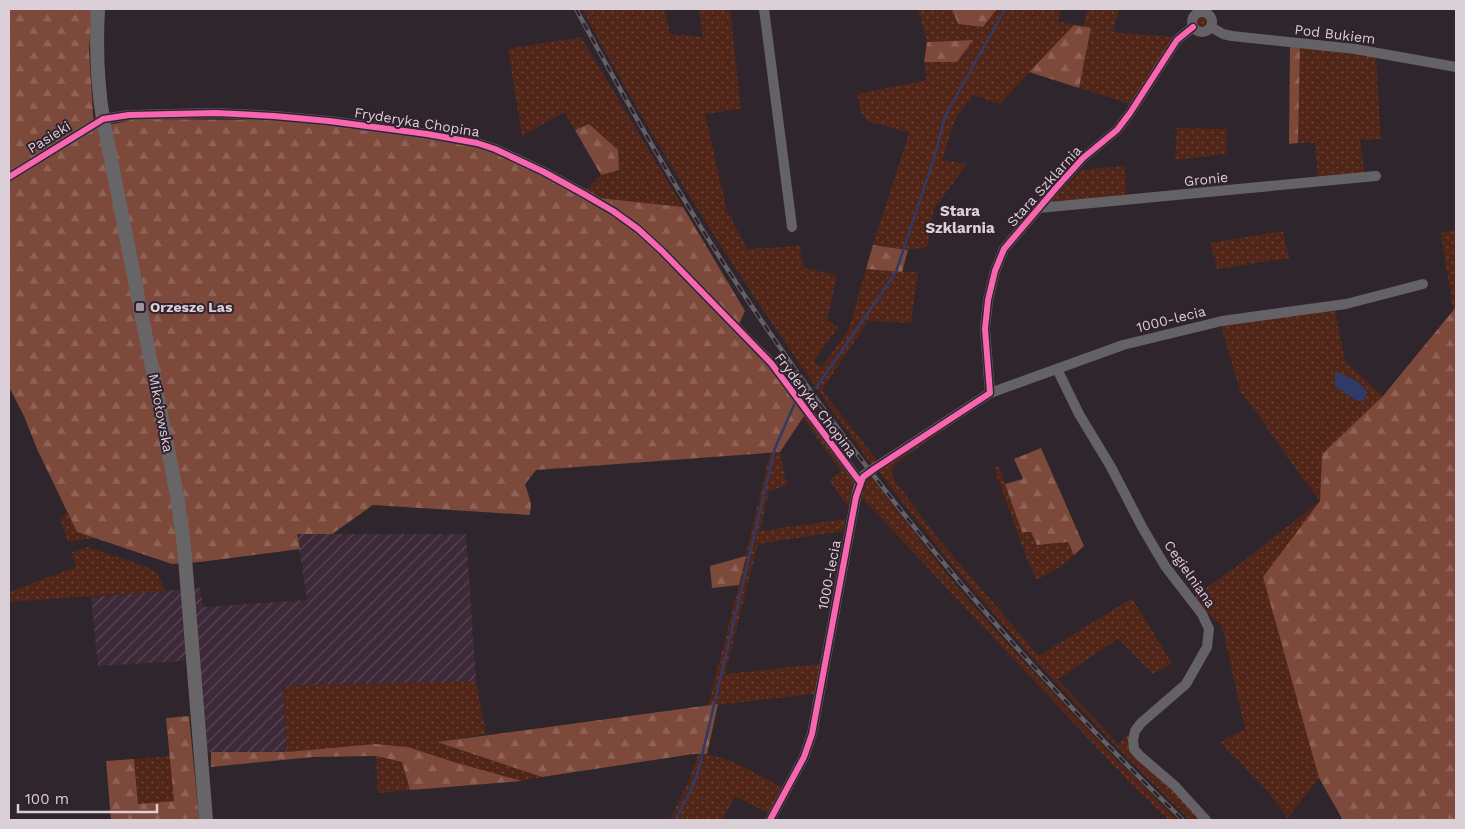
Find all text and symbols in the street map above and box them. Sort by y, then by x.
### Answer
street label: Pod Bukiem [1294,21,1376,47]
street label: Fryderyka Chopina [353,104,481,140]
street label: Pasieki [25,118,73,156]
street label: Stara Szklarnia [1004,142,1085,230]
street label: Gronie [1183,169,1229,189]
district label: Stara Szklarnia [925,202,995,237]
place label: Orzesze Las [150,299,233,315]
marker: Orzesze Las [134,301,146,313]
street label: 1000-lecia [1135,303,1207,335]
street label: Fryderyka Chopina [772,350,861,460]
street label: Mikołowska [146,372,176,454]
street label: Cegielniana [1161,537,1219,611]
street label: 1000-lecia [814,539,844,611]
scale bar [18,782,156,814]
text: 100 m [25,790,69,808]

